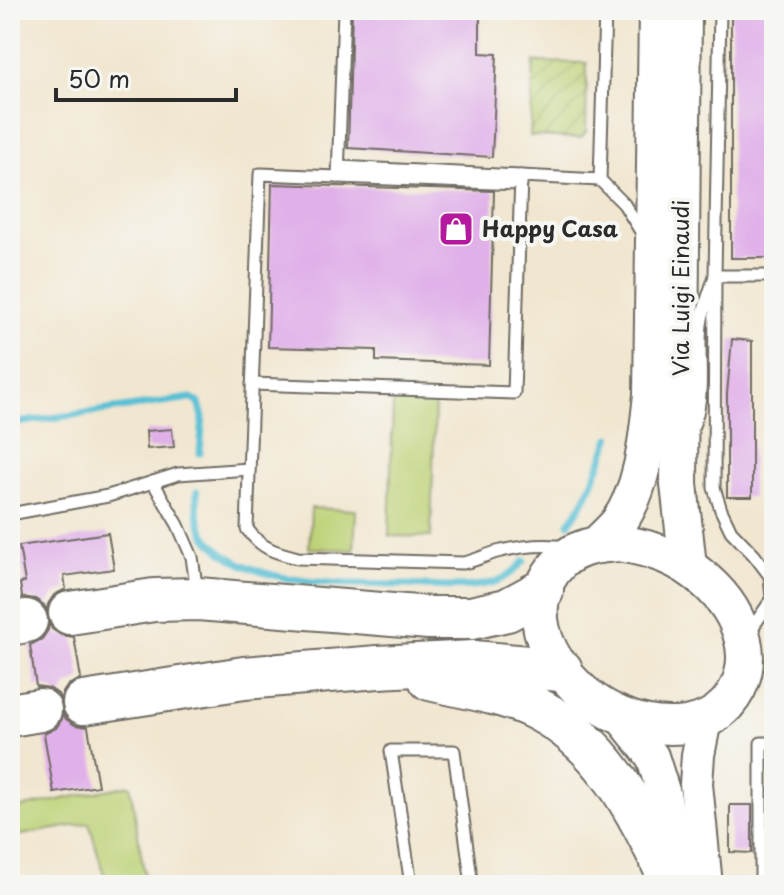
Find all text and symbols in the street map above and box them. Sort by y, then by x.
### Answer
scale bar [56,52,236,102]
text: 50 m [68,60,130,96]
street label: Via Luigi Einaudi [663,200,696,376]
shop icon: Happy Casa [437,210,475,248]
place label: Happy Casa [482,211,619,244]

